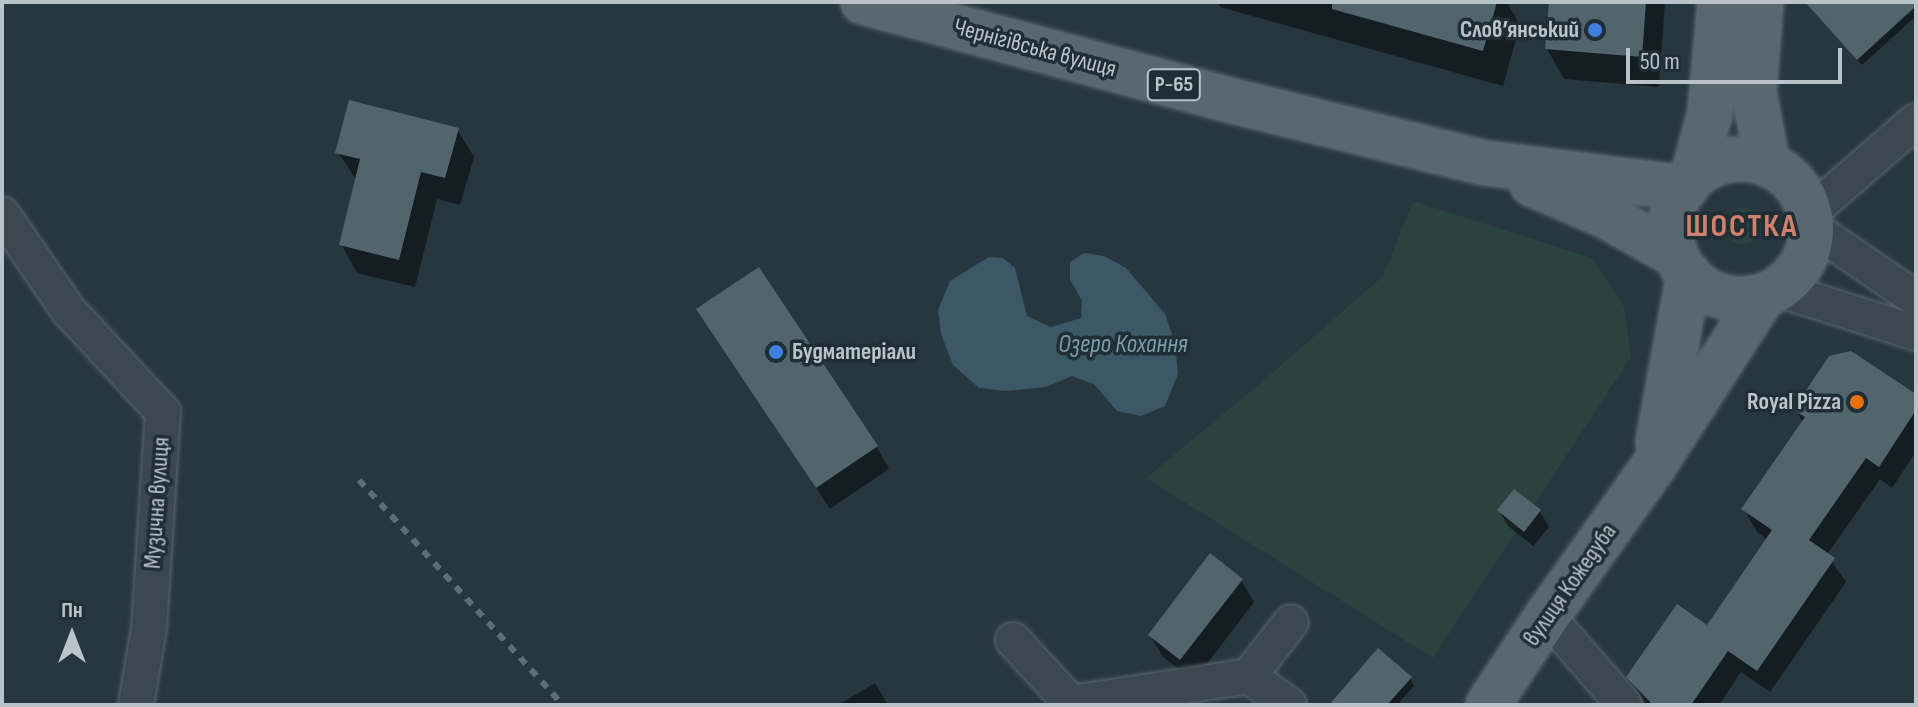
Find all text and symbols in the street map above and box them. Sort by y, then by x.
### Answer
street label: Чернігівська вулиця [951,12,1119,84]
place label: Слов’янський [1460,16,1579,44]
marker: Слов’янський [1586,21,1604,39]
scale bar [1630,32,1846,82]
text: 50 m [1640,47,1680,76]
road number: Р-65 [1146,67,1202,103]
district label: ШОСТКА [1685,208,1799,246]
water label: Озеро Кохання [1058,329,1188,361]
place label: Будматеріали [792,338,916,366]
marker: Будматеріали [767,343,785,361]
place label: Royal Pizza [1747,388,1841,416]
marker: Royal Pizza [1848,393,1866,411]
street label: Музична вулиця [138,436,176,570]
street label: вулиця Кожедуба [1517,519,1623,651]
north arrow [32,595,112,675]
text: Пн [61,597,83,624]

